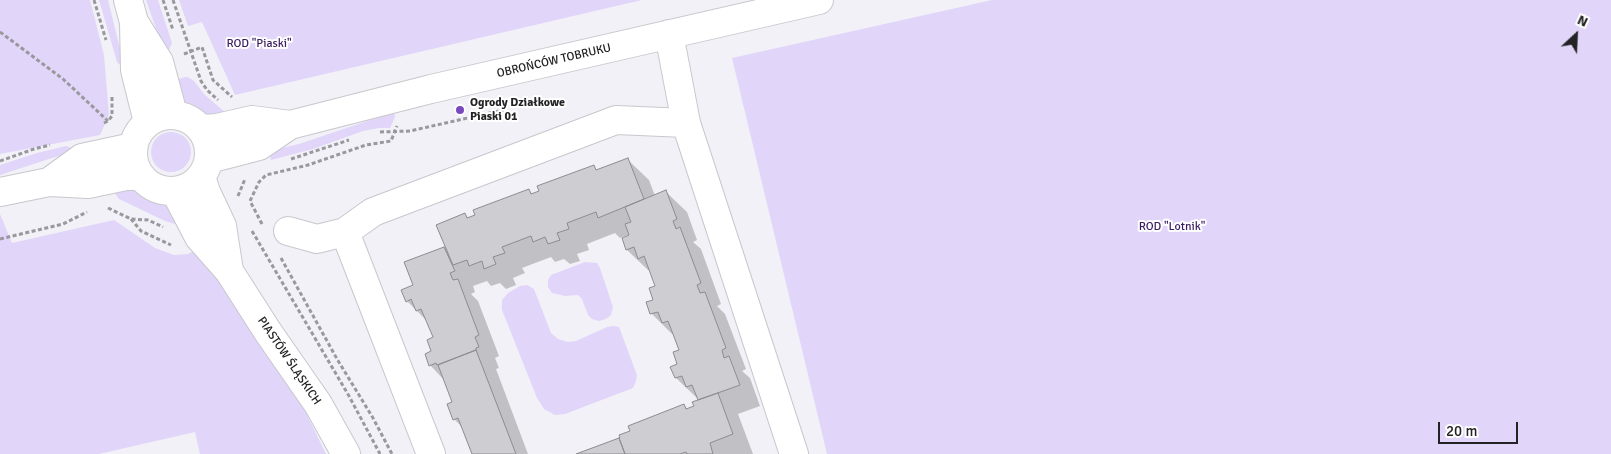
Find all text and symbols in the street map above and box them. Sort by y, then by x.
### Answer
north arrow [1551,10,1601,60]
text: N [1575,11,1591,31]
park label: ROD "Piaski" [226,37,292,51]
street label: OBROŃCÓW TOBRUKU [495,41,613,81]
place label: Ogrody Działkowe Piaski 01 [470,96,565,124]
marker: Ogrody Działkowe Piaski 01 [454,104,466,116]
park label: ROD "Lotnik" [1139,220,1205,234]
street label: PIASTÓW ŚLĄSKICH [254,314,324,408]
scale bar [1441,412,1521,444]
text: 20 m [1446,422,1477,440]

